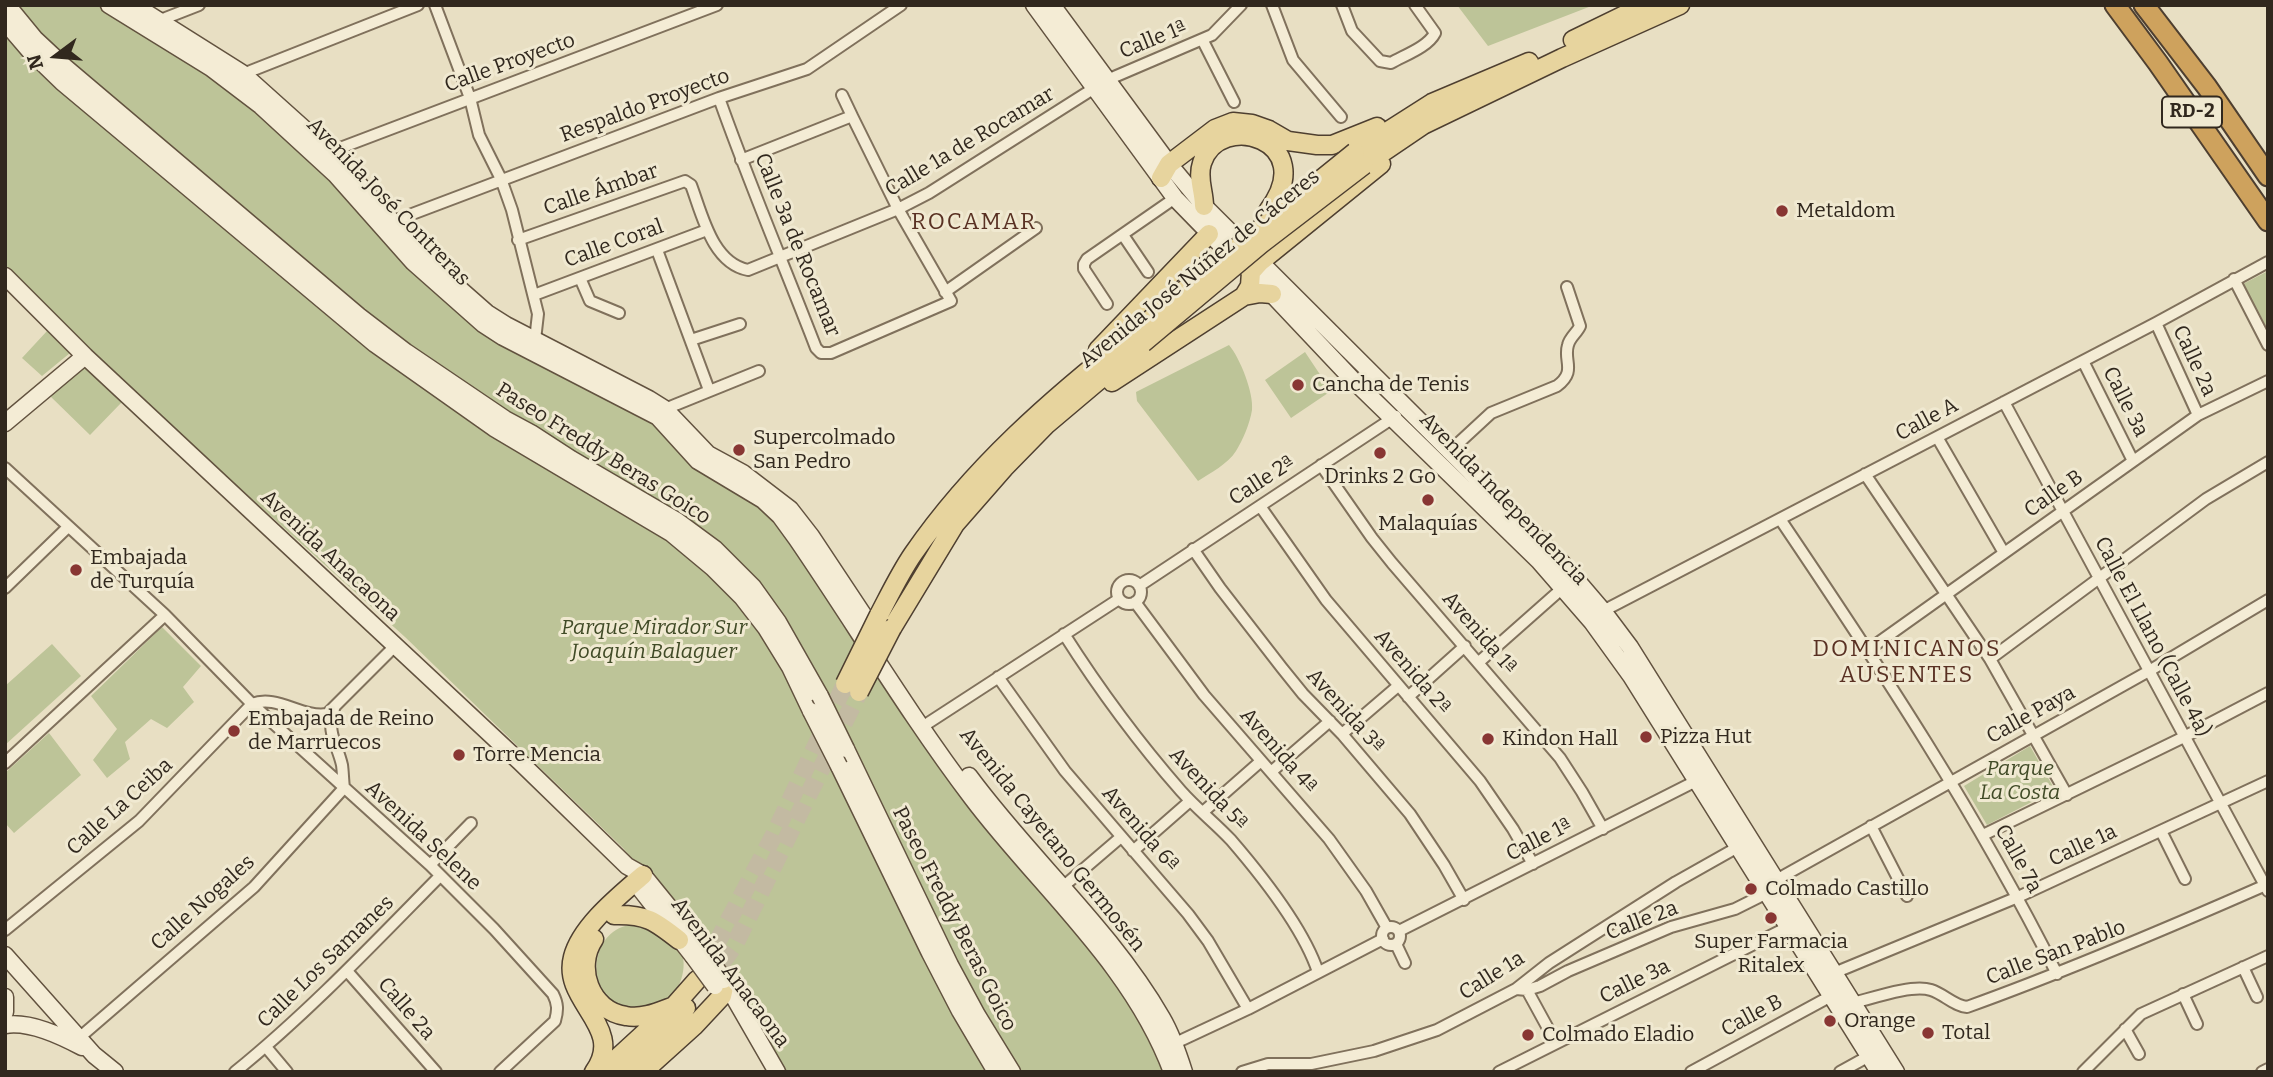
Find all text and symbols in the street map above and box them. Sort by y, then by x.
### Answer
street label: Calle 1ª [1116,15,1190,65]
north arrow [21,21,91,91]
street label: Calle Proyecto [441,28,579,98]
text: N [22,52,48,72]
street label: Respaldo Proyecto [557,64,733,148]
street label: Calle 1a de Rocamar [881,82,1059,202]
road number: RD-2 [2162,96,2222,128]
street label: Avenida José Contreras [301,113,475,291]
street label: Calle 3a de Rocamar [749,150,845,340]
street label: Calle Ámbar [540,159,662,221]
street label: Avenida José Núñez de Cáceres [1075,164,1325,374]
place label: Metaldom [1796,198,1895,224]
marker: Metaldom [1774,203,1790,219]
district label: ROCAMAR [912,209,1036,237]
street label: Calle Coral [561,214,667,274]
street label: Calle 2a [2167,322,2221,400]
street label: Calle 3a [2097,363,2153,441]
place label: Cancha de Tenis [1312,372,1469,398]
marker: Cancha de Tenis [1290,377,1306,393]
street label: Paseo Freddy Beras Goico [491,378,715,530]
street label: Calle A [1891,393,1963,447]
street label: Avenida Independencia [1414,407,1592,591]
place label: Supercolmado San Pedro [753,425,896,475]
marker: Supercolmado San Pedro [731,442,747,458]
marker: Drinks 2 Go [1372,445,1388,461]
street label: Calle 2ª [1225,451,1299,511]
place label: Drinks 2 Go [1324,464,1436,490]
street label: Calle B [2020,465,2088,523]
street label: Avenida Anacaona [255,485,405,627]
marker: Malaquías [1420,492,1436,508]
place label: Malaquías [1378,511,1478,537]
street label: Calle El Llano (Calle 4a) [2088,533,2216,741]
place label: Embajada de Turquía [90,545,194,595]
marker: Embajada de Turquía [68,562,84,578]
street label: Avenida 1ª [1436,587,1522,679]
park label: Parque Mirador Sur Joaquín Balaguer [561,615,747,665]
street label: Avenida 2ª [1368,624,1456,720]
district label: DOMINICANOS AUSENTES [1814,636,2000,690]
street label: Avenida 3ª [1301,664,1389,758]
street label: Calle Paya [1982,680,2080,750]
street label: Avenida 4ª [1234,703,1322,799]
place label: Embajada de Reino de Marruecos [248,706,434,756]
marker: Embajada de Reino de Marruecos [226,723,242,739]
street label: Avenida Cayetano Germosén [954,723,1150,957]
place label: Pizza Hut [1660,724,1752,750]
place label: Kindon Hall [1502,726,1618,752]
marker: Pizza Hut [1638,729,1654,745]
marker: Kindon Hall [1480,731,1496,747]
place label: Torre Mencia [473,742,601,768]
street label: Avenida 5ª [1163,742,1253,836]
marker: Torre Mencia [451,747,467,763]
street label: Calle La Ceiba [62,753,178,861]
park label: Parque La Costa [1980,756,2060,806]
street label: Avenida Selene [360,776,486,896]
street label: Avenida 6ª [1096,781,1184,877]
street label: Paseo Freddy Beras Goico [886,803,1022,1035]
street label: Calle 1ª [1502,813,1576,867]
street label: Calle 1a [2045,819,2121,873]
street label: Calle 7a [1989,820,2047,898]
street label: Calle Nogales [146,850,260,956]
place label: Colmado Castillo [1765,876,1929,902]
marker: Colmado Castillo [1743,881,1759,897]
street label: Calle Los Samanes [253,890,399,1034]
street label: Avenida Anacaona [665,893,795,1053]
street label: Calle 2a [1602,896,1682,946]
marker: Super Farmacia Ritalex [1763,910,1779,926]
street label: Calle San Pablo [1983,915,2129,991]
place label: Super Farmacia Ritalex [1694,929,1848,979]
street label: Calle 1a [1455,946,1529,1006]
street label: Calle 3a [1596,954,1674,1010]
street label: Calle 2a [372,972,440,1046]
street label: Calle B [1717,989,1787,1043]
place label: Orange [1844,1008,1916,1034]
marker: Orange [1822,1013,1838,1029]
place label: Total [1942,1020,1990,1046]
place label: Colmado Eladio [1542,1022,1694,1048]
marker: Total [1920,1025,1936,1041]
marker: Colmado Eladio [1520,1027,1536,1043]

